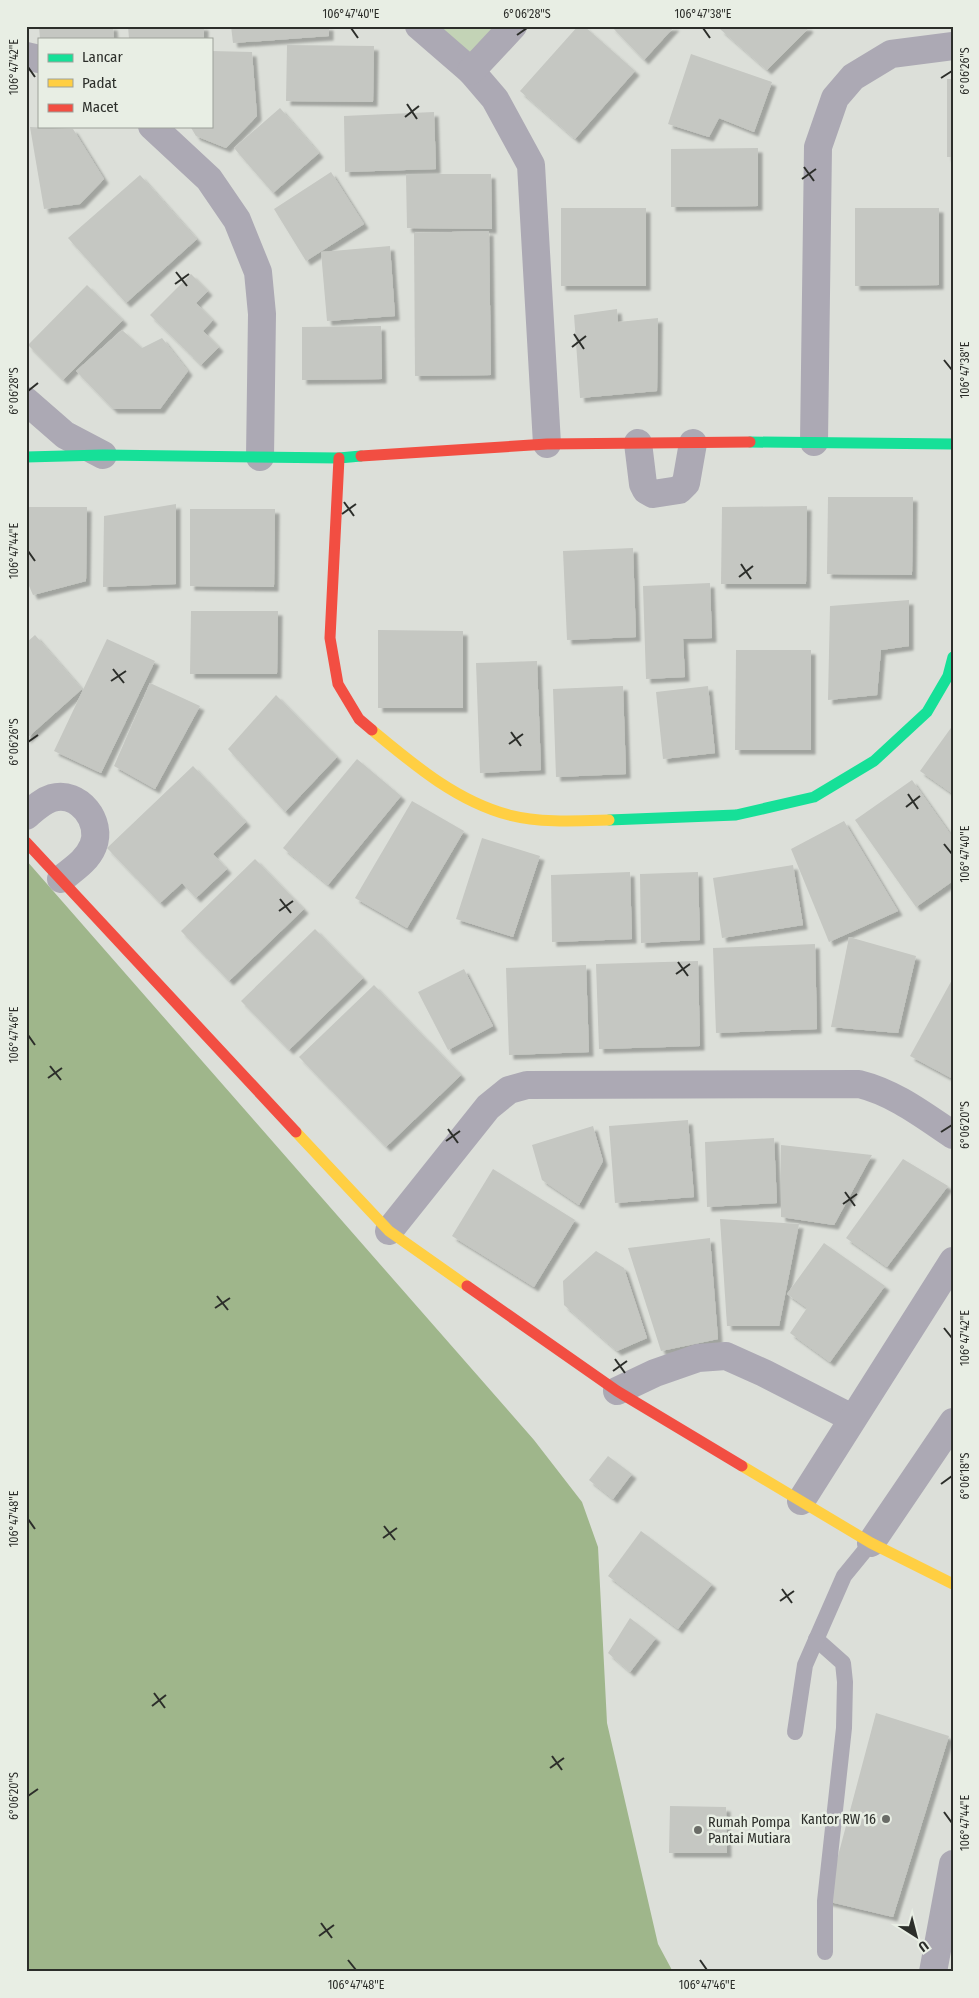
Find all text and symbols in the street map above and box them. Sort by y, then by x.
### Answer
text: 106°47'40"E [323,7,380,21]
text: 6°06'28"S [503,7,551,21]
text: 106°47'38"E [675,7,732,21]
legend [38,38,212,128]
text: 106°47'42"E [7,39,21,95]
text: 6°06'26"S [958,47,972,95]
text: Lancar [82,48,123,66]
text: Padat [82,74,117,92]
text: Macet [82,98,119,116]
text: 106°47'38"E [958,341,972,398]
text: 6°06'28"S [7,367,21,415]
text: 106°47'44"E [7,523,21,579]
text: 6°06'26"S [7,718,21,766]
text: 106°47'40"E [958,825,972,883]
text: 106°47'46"E [7,1006,21,1063]
text: 6°06'20"S [958,1101,972,1149]
text: 106°47'42"E [958,1310,972,1366]
text: 6°06'18"S [958,1453,972,1499]
text: 106°47'48"E [7,1490,21,1547]
text: 6°06'20"S [7,1772,21,1820]
text: 106°47'44"E [958,1795,972,1851]
place label: Kantor RW 16 [801,1811,876,1828]
marker: Kantor RW 16 [880,1813,892,1825]
place label: Rumah Pompa Pantai Mutiara [708,1814,791,1847]
marker: Rumah Pompa Pantai Mutiara [692,1824,704,1836]
north arrow [892,1910,942,1960]
text: U [915,1937,932,1955]
text: 106°47'48"E [328,1978,385,1992]
text: 106°47'46"E [679,1978,736,1992]

